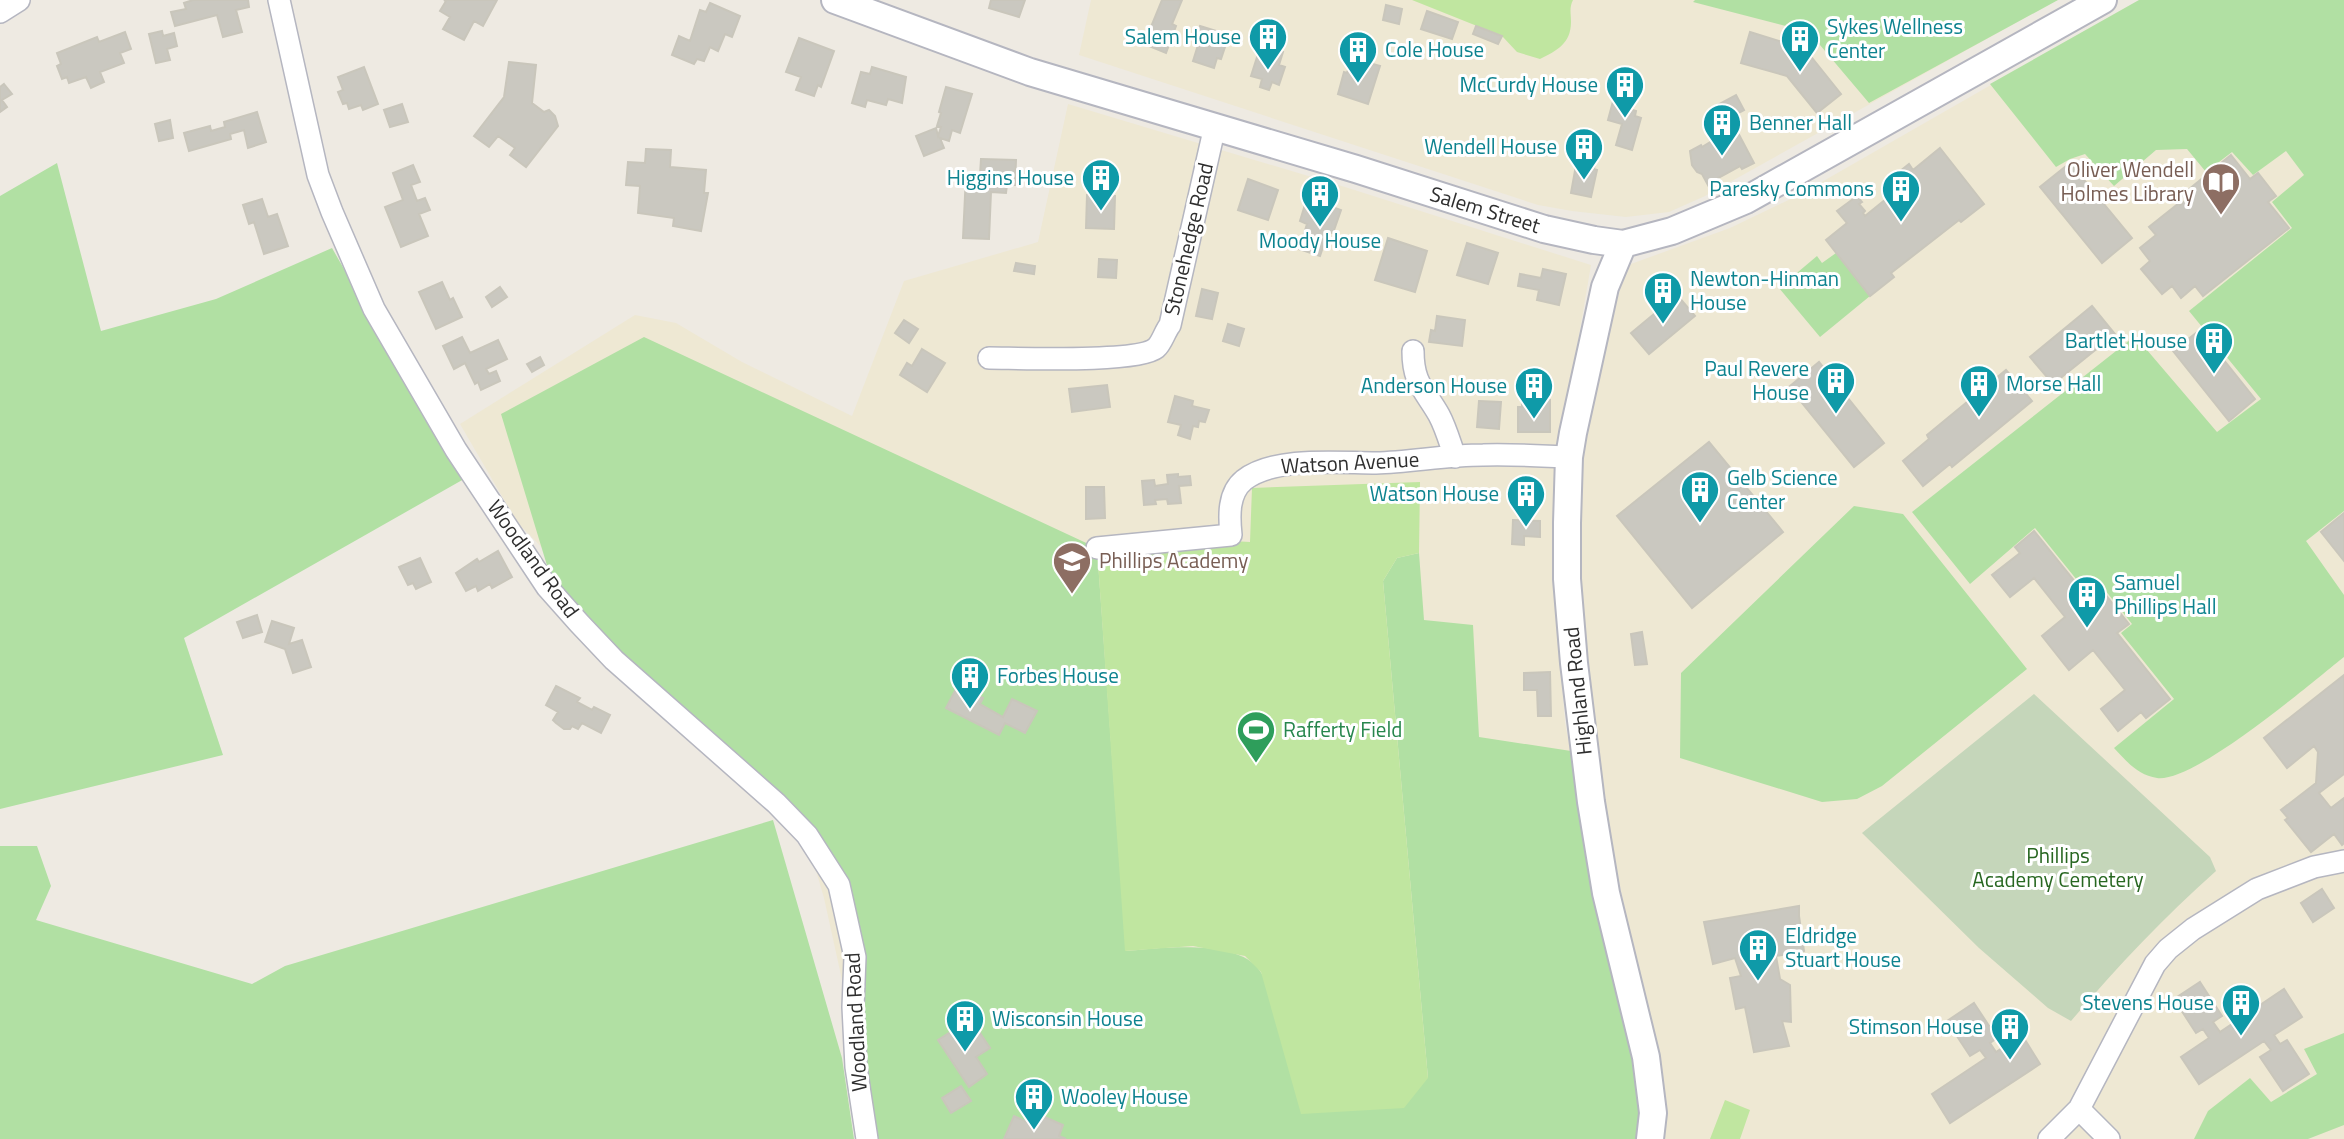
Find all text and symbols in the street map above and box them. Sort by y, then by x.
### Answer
place label: Sykes Wellness Center [1827,10,1963,66]
building icon: Salem House [1247,16,1289,71]
building icon: Sykes Wellness Center [1779,18,1821,73]
place label: Salem House [1125,20,1241,52]
building icon: Cole House [1337,29,1379,84]
place label: Cole House [1385,33,1484,65]
building icon: McCurdy House [1604,64,1646,119]
place label: McCurdy House [1459,68,1598,100]
building icon: Benner Hall [1701,102,1743,157]
place label: Benner Hall [1749,106,1852,138]
building icon: Wendell House [1563,126,1605,181]
place label: Wendell House [1424,130,1557,162]
place label: Oliver Wendell Holmes Library [2061,153,2194,209]
building icon: Higgins House [1080,157,1122,212]
street label: Stonehedge Road [1155,159,1221,318]
place label: Higgins House [947,161,1074,193]
library icon: Oliver Wendell Holmes Library [2200,161,2242,216]
building icon: Paresky Commons [1880,168,1922,223]
place label: Paresky Commons [1709,172,1874,204]
building icon: Moody House [1299,173,1341,228]
street label: Salem Street [1426,177,1545,241]
place label: Moody House [1259,224,1381,256]
place label: Newton-Hinman House [1690,262,1839,318]
building icon: Newton-Hinman House [1642,270,1684,325]
building icon: Bartlet House [2193,320,2235,375]
place label: Bartlet House [2065,324,2187,356]
place label: Paul Revere House [1704,352,1809,408]
building icon: Paul Revere House [1815,360,1857,415]
building icon: Morse Hall [1958,363,2000,418]
building icon: Anderson House [1513,365,1555,420]
place label: Morse Hall [2006,367,2101,399]
place label: Anderson House [1361,369,1507,401]
street label: Watson Avenue [1280,442,1420,482]
place label: Gelb Science Center [1727,461,1838,517]
building icon: Gelb Science Center [1679,469,1721,524]
building icon: Watson House [1505,473,1547,528]
place label: Watson House [1369,477,1499,509]
street label: Woodland Road [480,493,588,624]
school or university icon: Phillips Academy [1051,540,1093,595]
place label: Phillips Academy [1099,544,1248,576]
place label: Samuel Phillips Hall [2114,566,2216,622]
building icon: Samuel Phillips Hall [2066,574,2108,629]
street label: Highland Road [1554,625,1600,757]
building icon: Forbes House [949,655,991,710]
place label: Forbes House [997,659,1119,691]
sports icon: Rafferty Field [1235,709,1277,764]
place label: Rafferty Field [1283,713,1402,745]
park label: Phillips Academy Cemetery [1972,839,2144,895]
place label: Eldridge Stuart House [1785,919,1901,975]
building icon: Eldridge Stuart House [1737,927,1779,982]
street label: Woodland Road [835,952,875,1092]
building icon: Stevens House [2220,982,2262,1037]
place label: Stevens House [2082,986,2214,1018]
building icon: Wisconsin House [944,998,986,1053]
place label: Wisconsin House [992,1002,1143,1034]
building icon: Stimson House [1989,1006,2031,1061]
place label: Stimson House [1849,1010,1983,1042]
building icon: Wooley House [1013,1076,1055,1131]
place label: Wooley House [1061,1080,1188,1112]

